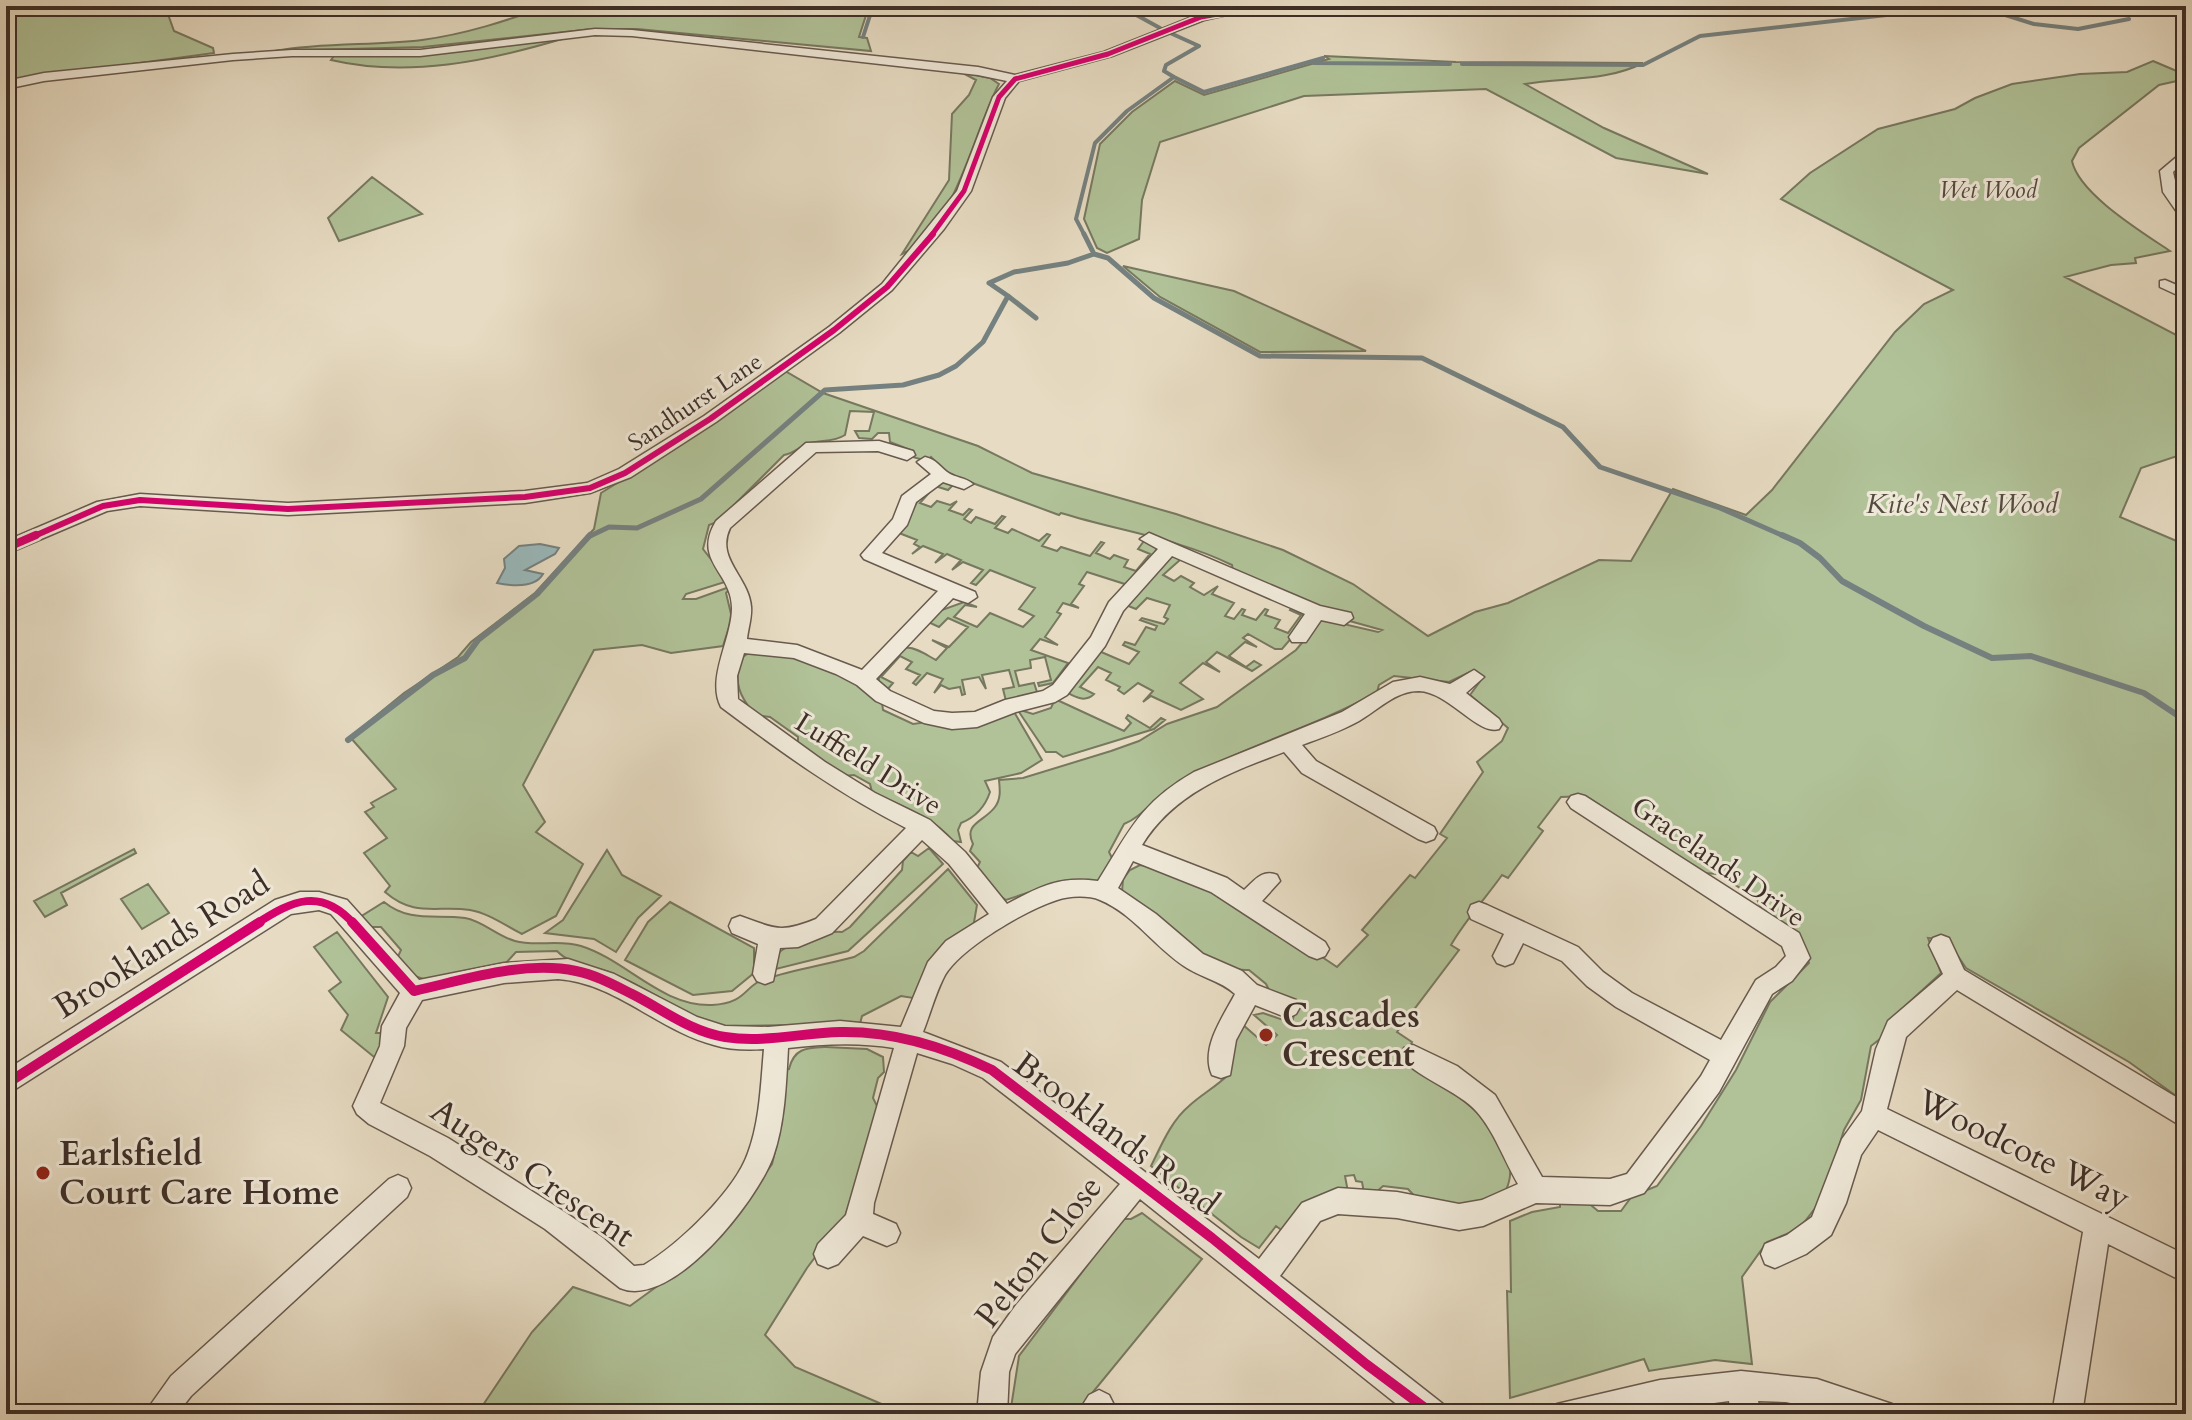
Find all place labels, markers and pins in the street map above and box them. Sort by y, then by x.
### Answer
place label: Cascades Crescent [1282,993,1420,1078]
marker: Cascades Crescent [1257,1026,1275,1044]
place label: Earlsfield Court Care Home [59,1131,340,1216]
marker: Earlsfield Court Care Home [34,1164,52,1182]

